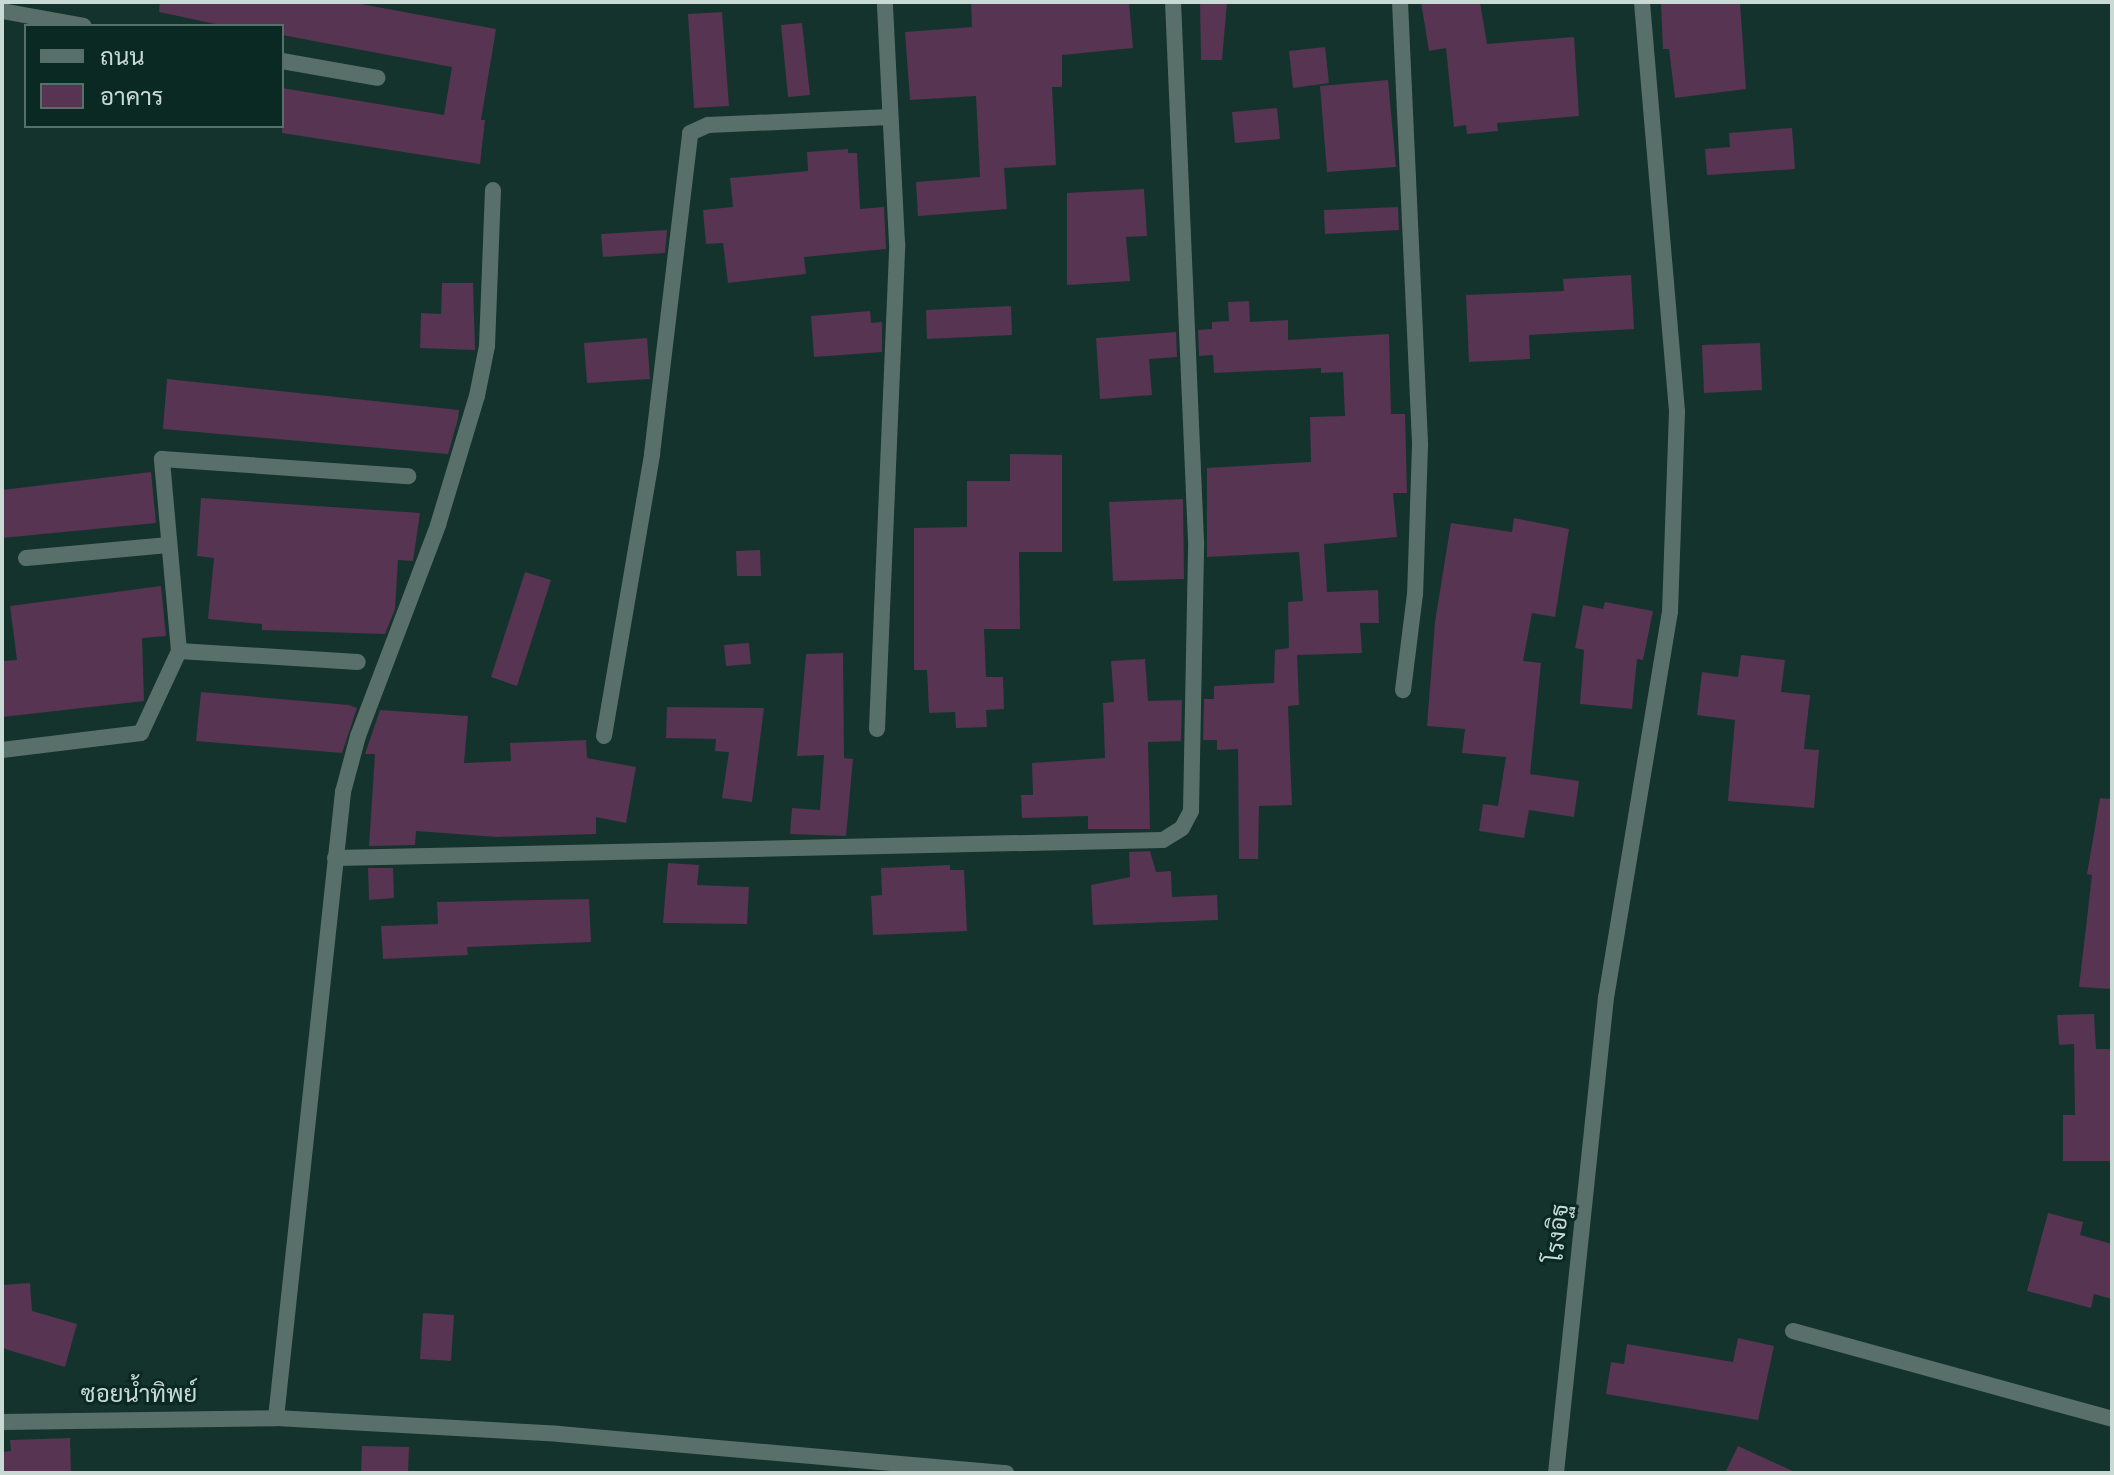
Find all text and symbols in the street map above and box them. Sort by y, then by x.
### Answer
legend [24,24,284,128]
text: ถนน [100,39,145,74]
text: อาคาร [100,79,163,114]
street label: โรงอิฐ [1540,1202,1574,1264]
street label: ซอยน้ำทิพย์ [81,1380,197,1408]

